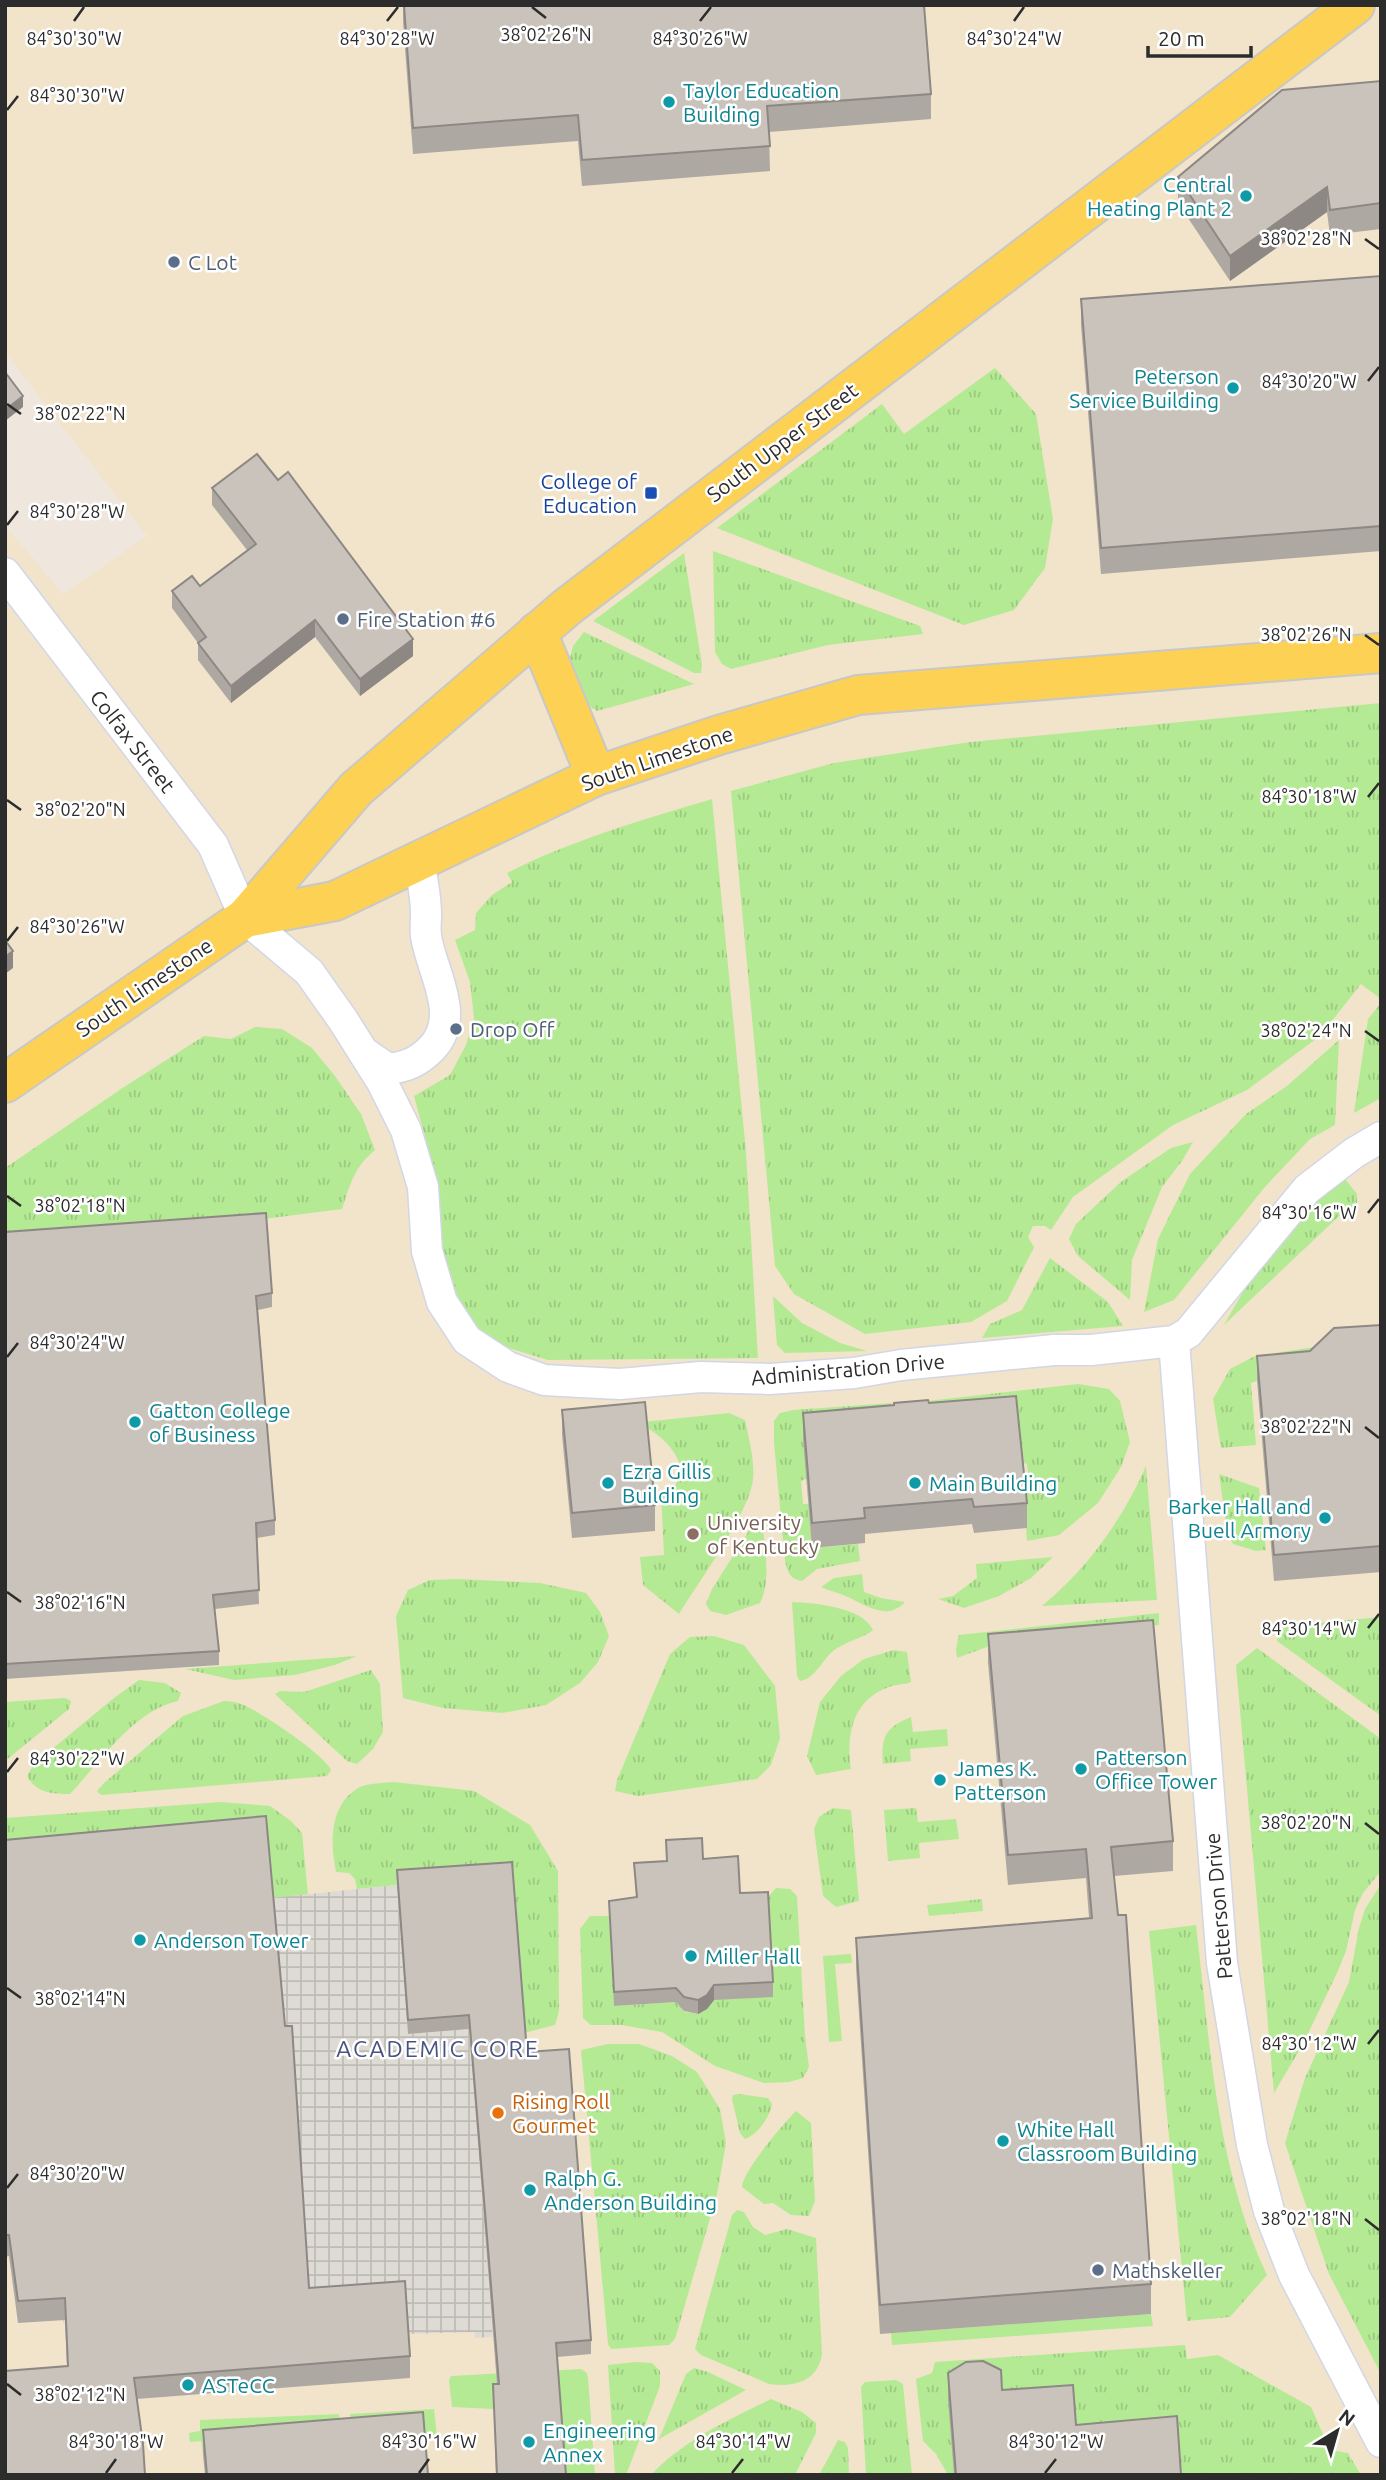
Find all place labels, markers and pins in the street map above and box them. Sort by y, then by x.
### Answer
place label: Taylor Education Building [683,78,839,126]
marker: Taylor Education Building [661,94,677,110]
place label: Central Heating Plant 2 [1087,172,1232,220]
marker: Central Heating Plant 2 [1238,188,1254,204]
place label: C Lot [188,250,237,274]
marker: C Lot [166,254,182,270]
place label: Peterson Service Building [1069,364,1219,412]
marker: Peterson Service Building [1225,380,1241,396]
place label: College of Education [541,469,638,517]
marker: College of Education [643,485,659,501]
place label: Fire Station #6 [357,607,496,631]
marker: Fire Station #6 [335,611,351,627]
place label: Drop Off [470,1017,555,1041]
marker: Drop Off [448,1021,464,1037]
place label: Gatton College of Business [149,1398,291,1446]
marker: Gatton College of Business [127,1414,143,1430]
place label: Ezra Gillis Building [622,1459,711,1507]
place label: Main Building [929,1471,1057,1495]
marker: Ezra Gillis Building [600,1475,616,1491]
marker: Main Building [907,1475,923,1491]
place label: Barker Hall and Buell Armory [1168,1494,1311,1542]
place label: University of Kentucky [707,1510,819,1558]
marker: Barker Hall and Buell Armory [1317,1510,1333,1526]
marker: University of Kentucky [685,1526,701,1542]
place label: Patterson Office Tower [1095,1745,1217,1793]
place label: James K. Patterson [954,1756,1047,1804]
marker: Patterson Office Tower [1073,1761,1089,1777]
marker: James K. Patterson [932,1772,948,1788]
place label: Anderson Tower [154,1928,308,1952]
marker: Anderson Tower [132,1932,148,1948]
place label: Miller Hall [705,1944,800,1968]
marker: Miller Hall [683,1948,699,1964]
place label: Rising Roll Gourmet [512,2089,610,2137]
marker: Rising Roll Gourmet [490,2105,506,2121]
place label: White Hall Classroom Building [1017,2117,1197,2165]
marker: White Hall Classroom Building [995,2133,1011,2149]
place label: Ralph G. Anderson Building [544,2166,717,2214]
marker: Ralph G. Anderson Building [522,2182,538,2198]
place label: Mathskeller [1112,2258,1223,2282]
marker: Mathskeller [1090,2262,1106,2278]
place label: ASTeCC [202,2373,275,2397]
marker: ASTeCC [180,2377,196,2393]
place label: Engineering Annex [543,2418,656,2466]
marker: Engineering Annex [521,2434,537,2450]

